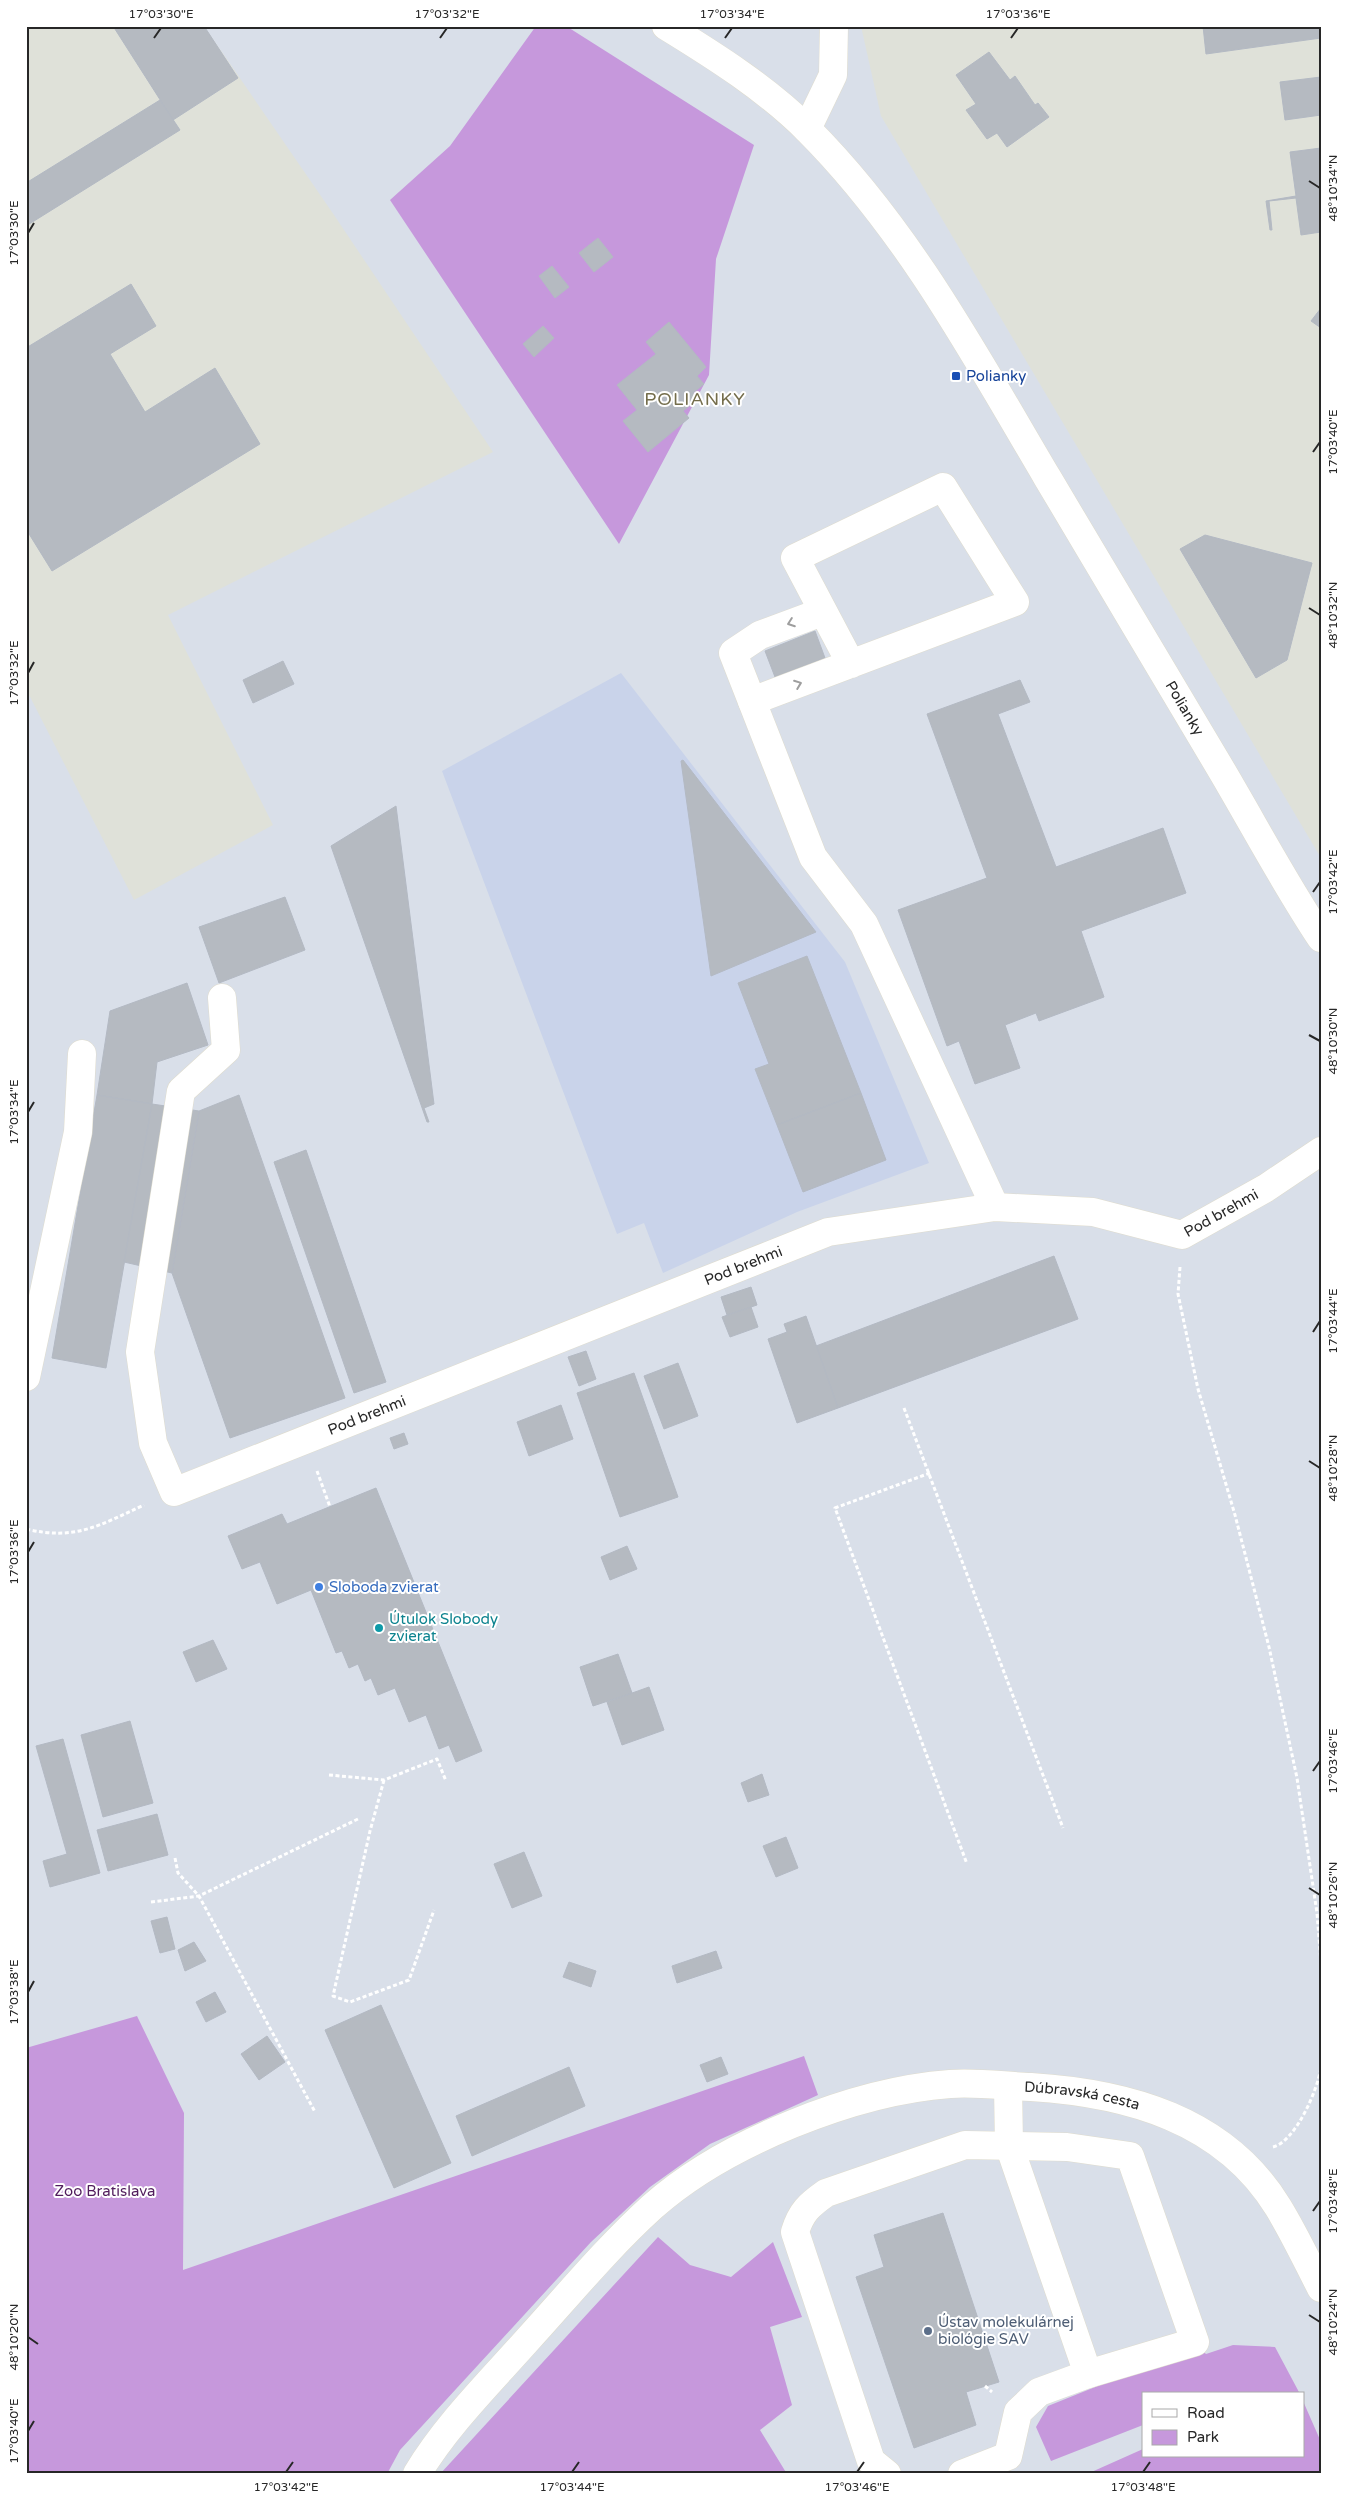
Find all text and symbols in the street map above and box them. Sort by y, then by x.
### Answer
text: 17°03'30"E [128,7,194,21]
text: 17°03'32"E [414,7,480,21]
text: 17°03'34"E [699,7,765,21]
text: 17°03'36"E [985,7,1051,21]
text: 48°10'34"N [1326,155,1340,222]
text: 17°03'30"E [7,200,21,266]
place label: Polianky [966,367,1026,385]
marker: Polianky [950,370,962,382]
district label: POLIANKY [644,388,746,410]
text: 17°03'40"E [1326,409,1340,475]
text: 48°10'32"N [1326,582,1340,649]
one-way arrow [787,617,796,627]
text: 17°03'32"E [7,640,21,706]
street label: Polianky [1162,678,1208,739]
one-way arrow [793,680,801,690]
text: 17°03'42"E [1326,849,1340,915]
text: 48°10'30"N [1326,1008,1340,1075]
text: 17°03'34"E [7,1079,21,1145]
street label: Pod brehmi [1181,1185,1262,1241]
street label: Pod brehmi [702,1242,785,1289]
text: 17°03'44"E [1326,1288,1340,1354]
street label: Pod brehmi [325,1392,409,1439]
text: 48°10'28"N [1326,1435,1340,1502]
text: 17°03'36"E [7,1519,21,1585]
place label: Sloboda zvierat [329,1578,439,1596]
marker: Sloboda zvierat [313,1581,325,1593]
place label: Útulok Slobody zvierat [389,1610,498,1645]
marker: Útulok Slobody zvierat [373,1622,385,1634]
text: 17°03'46"E [1326,1728,1340,1794]
text: 48°10'26"N [1326,1862,1340,1929]
text: 17°03'38"E [7,1959,21,2025]
street label: Dúbravská cesta [1024,2078,1142,2114]
text: 17°03'48"E [1326,2168,1340,2234]
park label: Zoo Bratislava [55,2182,155,2200]
text: 48°10'24"N [1326,2289,1340,2356]
text: 48°10'20"N [7,2304,21,2371]
place label: Ústav molekulárnej biológie SAV [938,2313,1074,2348]
marker: Ústav molekulárnej biológie SAV [922,2325,934,2337]
legend [1142,2392,1304,2458]
text: 17°03'40"E [7,2398,21,2464]
text: Road [1187,2404,1225,2422]
text: Park [1187,2428,1219,2446]
text: 17°03'42"E [253,2480,319,2494]
text: 17°03'44"E [539,2480,605,2494]
text: 17°03'46"E [824,2480,890,2494]
text: 17°03'48"E [1110,2480,1176,2494]

